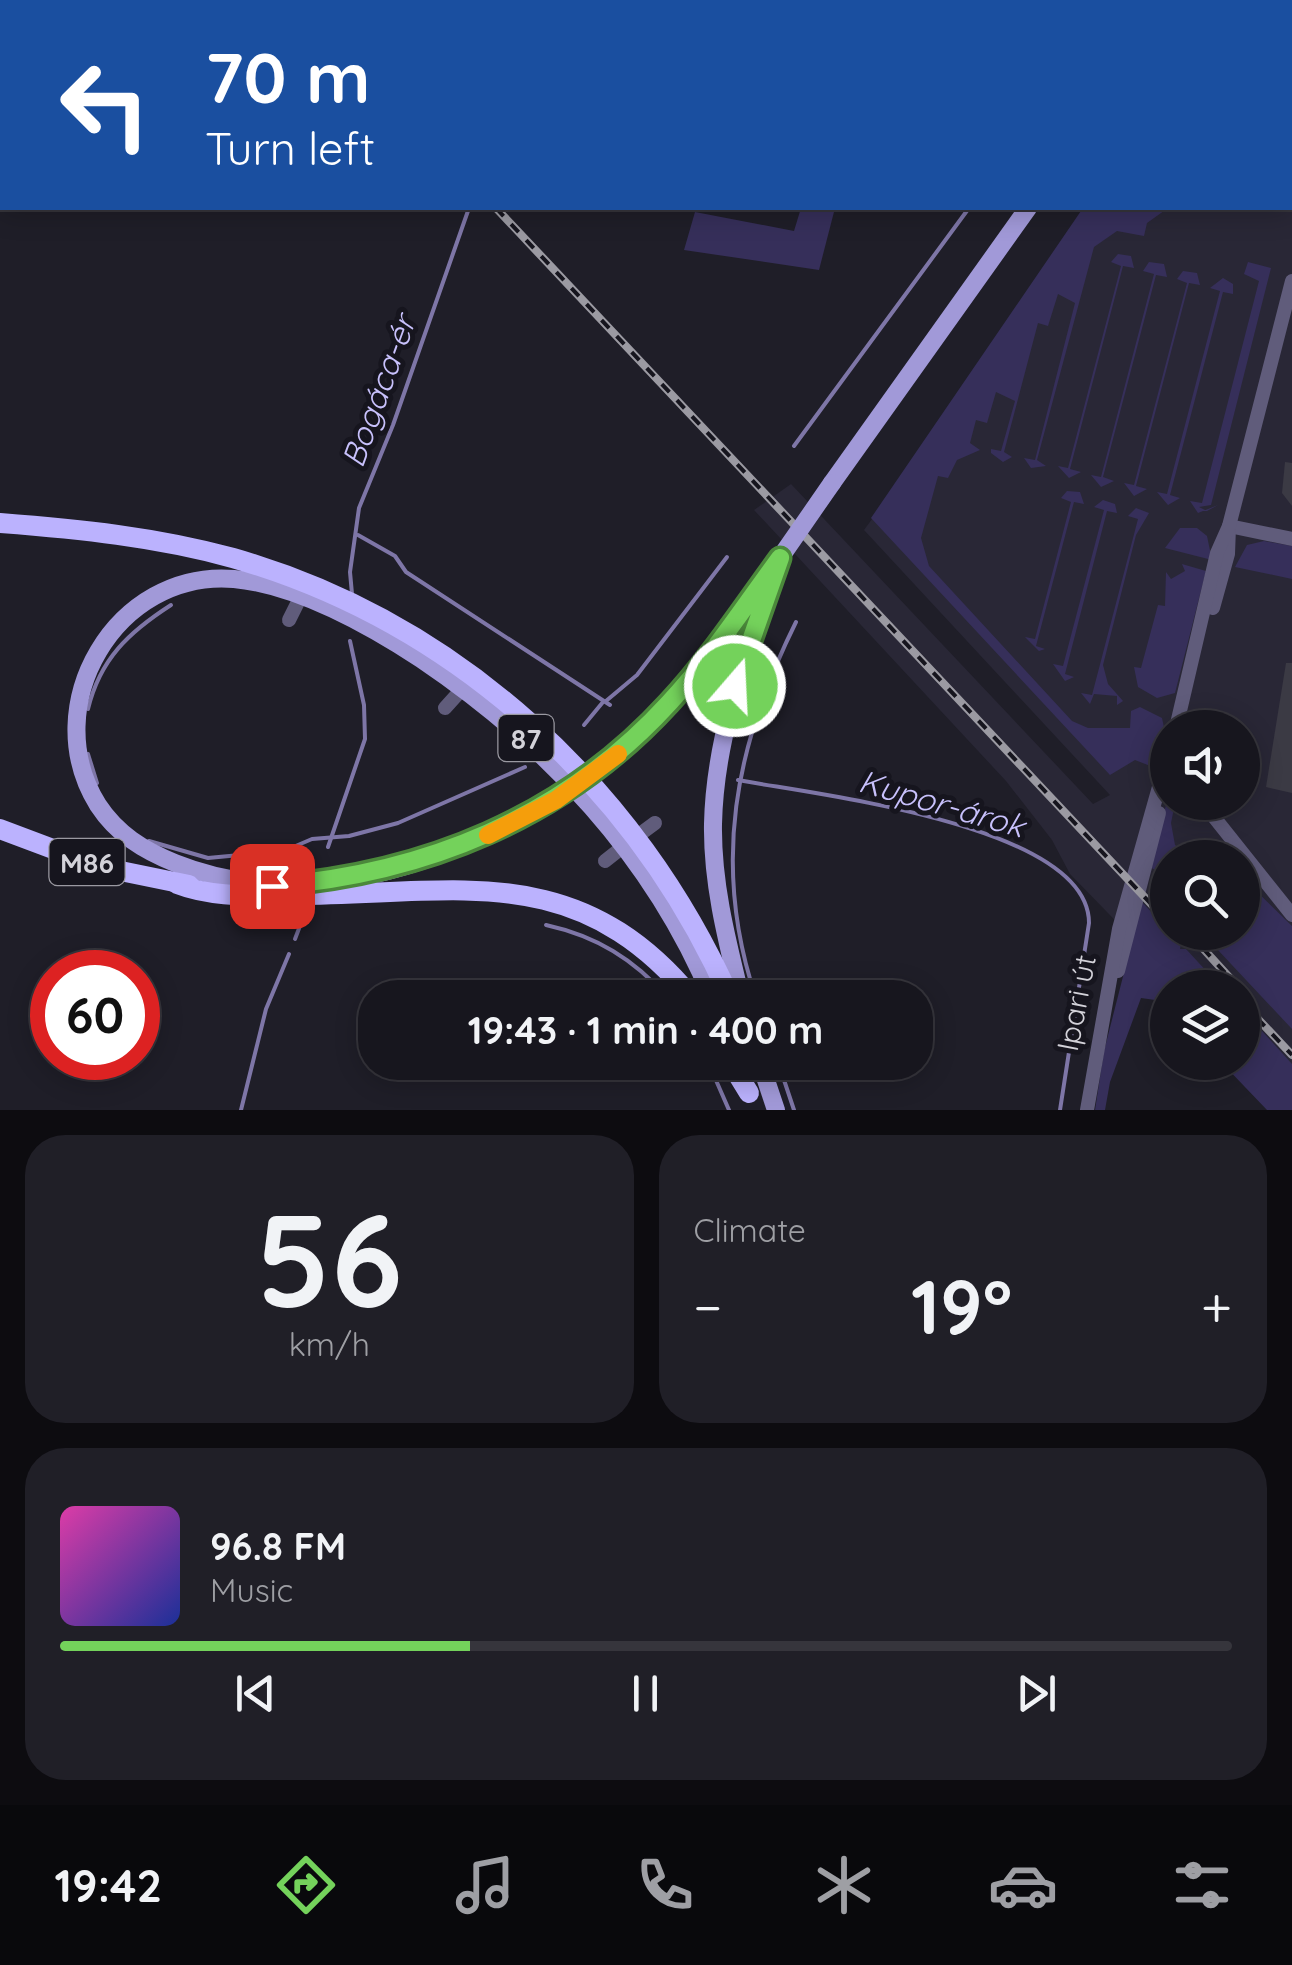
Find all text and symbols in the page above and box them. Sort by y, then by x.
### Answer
text: 70 m [205,33,371,121]
icon: left [40,40,170,170]
text: Turn left [205,120,375,176]
water label: Bogáca-ér [332,306,425,472]
position arrow [683,634,787,738]
map controls [1150,710,1260,1080]
button: sound [1150,710,1260,820]
road number: 87 [498,715,554,761]
water label: Kupor-árok [855,760,1032,847]
road number: M86 [49,839,124,885]
button: search [1150,840,1260,950]
pin [230,844,315,929]
icon: arrive [245,859,300,914]
speed limit sign: 60 [30,950,160,1080]
street label: Ipari út [1048,952,1104,1054]
button: layers [1150,970,1260,1080]
text: 19:43 · 1 min · 400 m [468,1006,823,1054]
text: 56 [256,1177,403,1340]
text: Climate [694,1210,806,1250]
text: 19° [911,1259,1012,1353]
text: − [694,1272,722,1341]
text: + [1201,1272,1232,1341]
text: km/h [289,1324,370,1364]
text: 96.8 FM [210,1522,346,1570]
text: Music [210,1570,293,1610]
icon: previous [228,1666,283,1721]
icon: pause [618,1666,673,1721]
icon: next [1009,1666,1064,1721]
icon: directions [271,1850,341,1920]
icon: music [450,1850,520,1920]
icon: phone [630,1850,700,1920]
icon: climate [809,1850,879,1920]
icon: car [988,1850,1058,1920]
icon: filters [1167,1850,1237,1920]
text: 19:42 [55,1857,162,1913]

